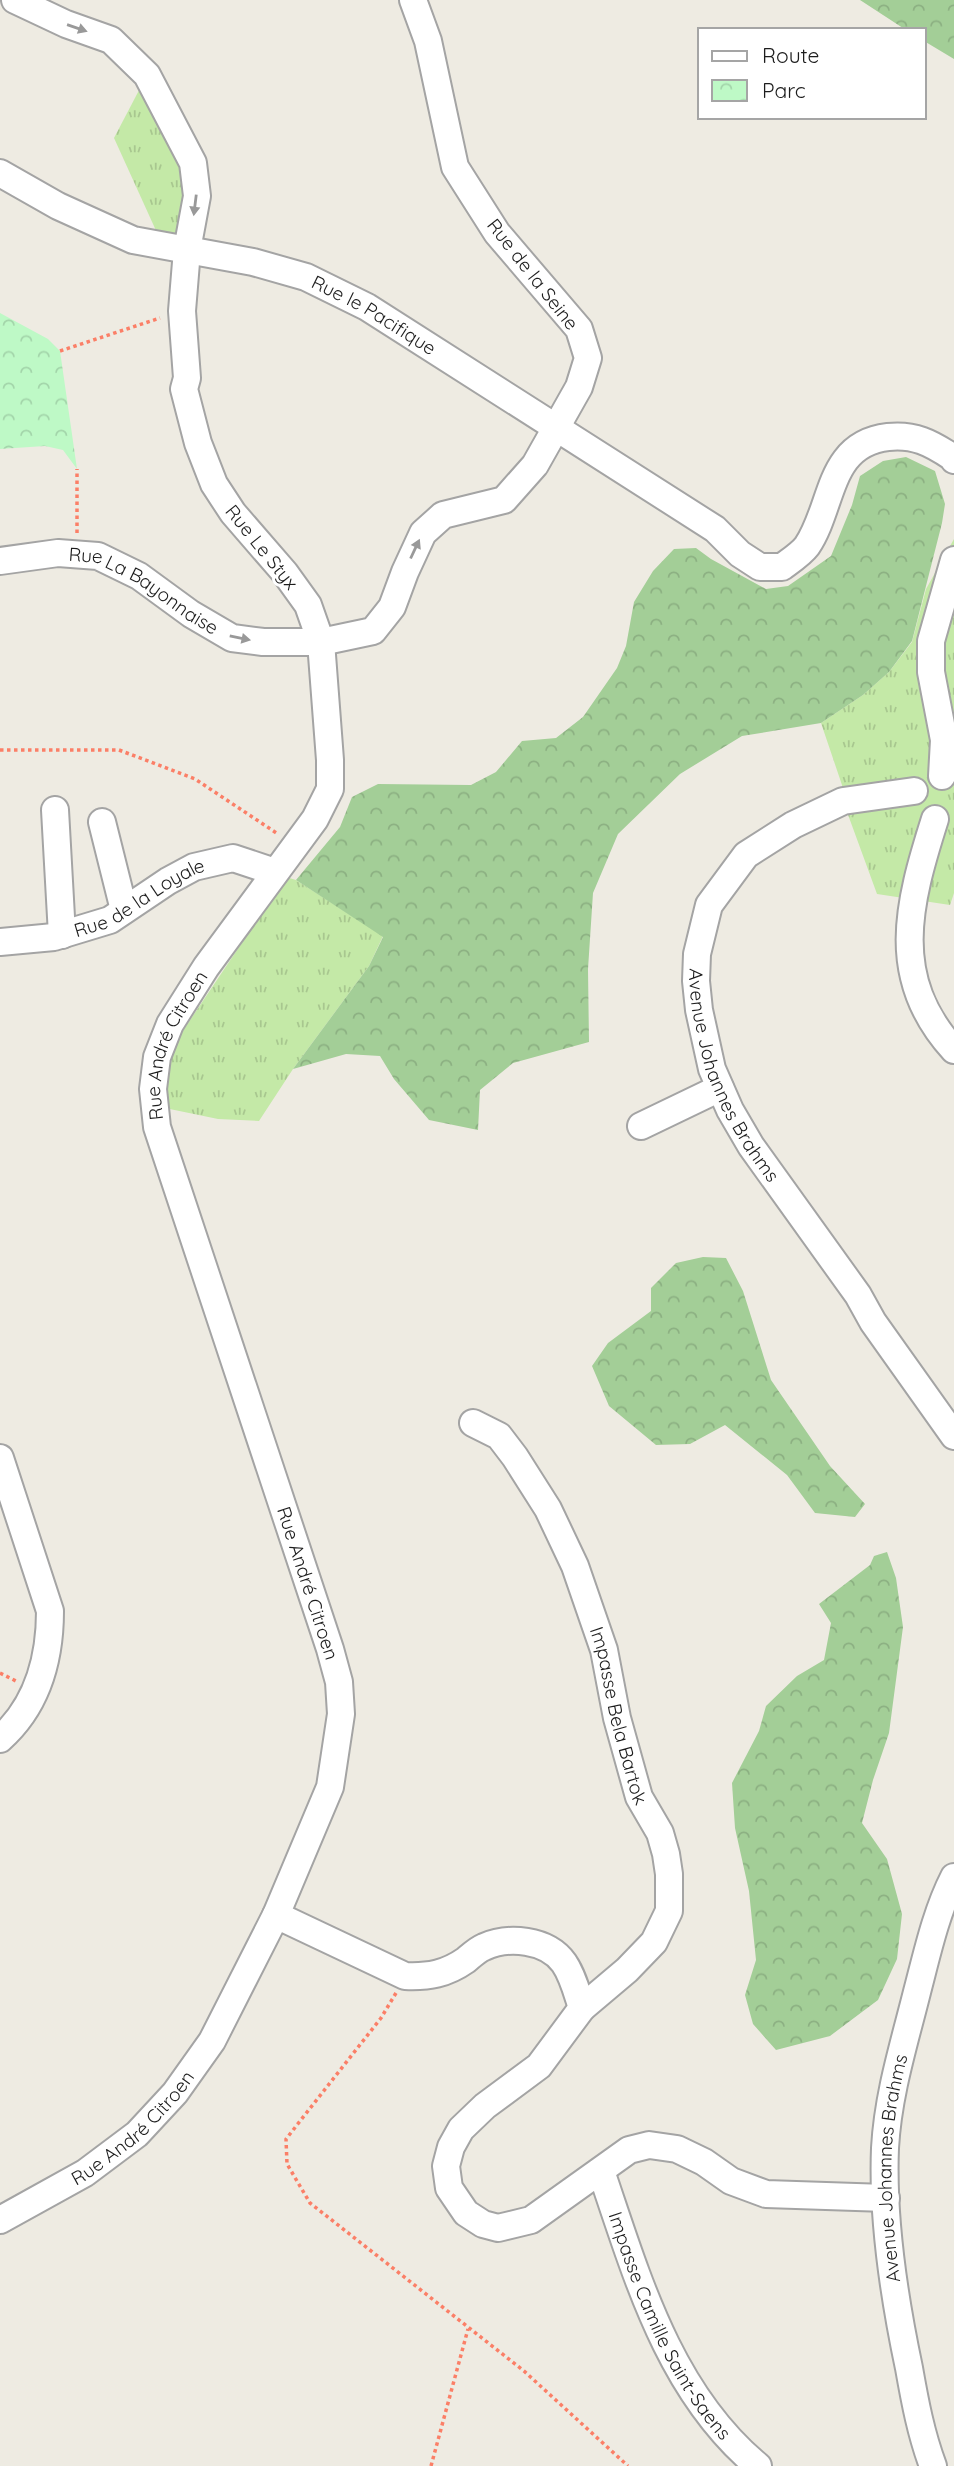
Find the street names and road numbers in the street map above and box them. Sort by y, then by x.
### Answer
street label: Rue de la Seine [482,213,584,335]
street label: Rue le Pacifique [308,270,441,360]
street label: Rue Le Styx [220,500,304,594]
street label: Rue La Bayonnaise [68,542,223,640]
street label: Rue de la Loyale [71,853,207,942]
street label: Rue André Citroen [141,966,213,1121]
street label: Avenue Johannes Brahms [684,968,785,1187]
street label: Rue André Citroen [272,1503,344,1663]
street label: Impasse Bela Bartok [585,1623,653,1809]
street label: Avenue Johannes Brahms [873,2052,912,2284]
street label: Rue André Citroen [67,2066,199,2190]
street label: Impasse Camille Saint-Saens [603,2208,736,2445]

